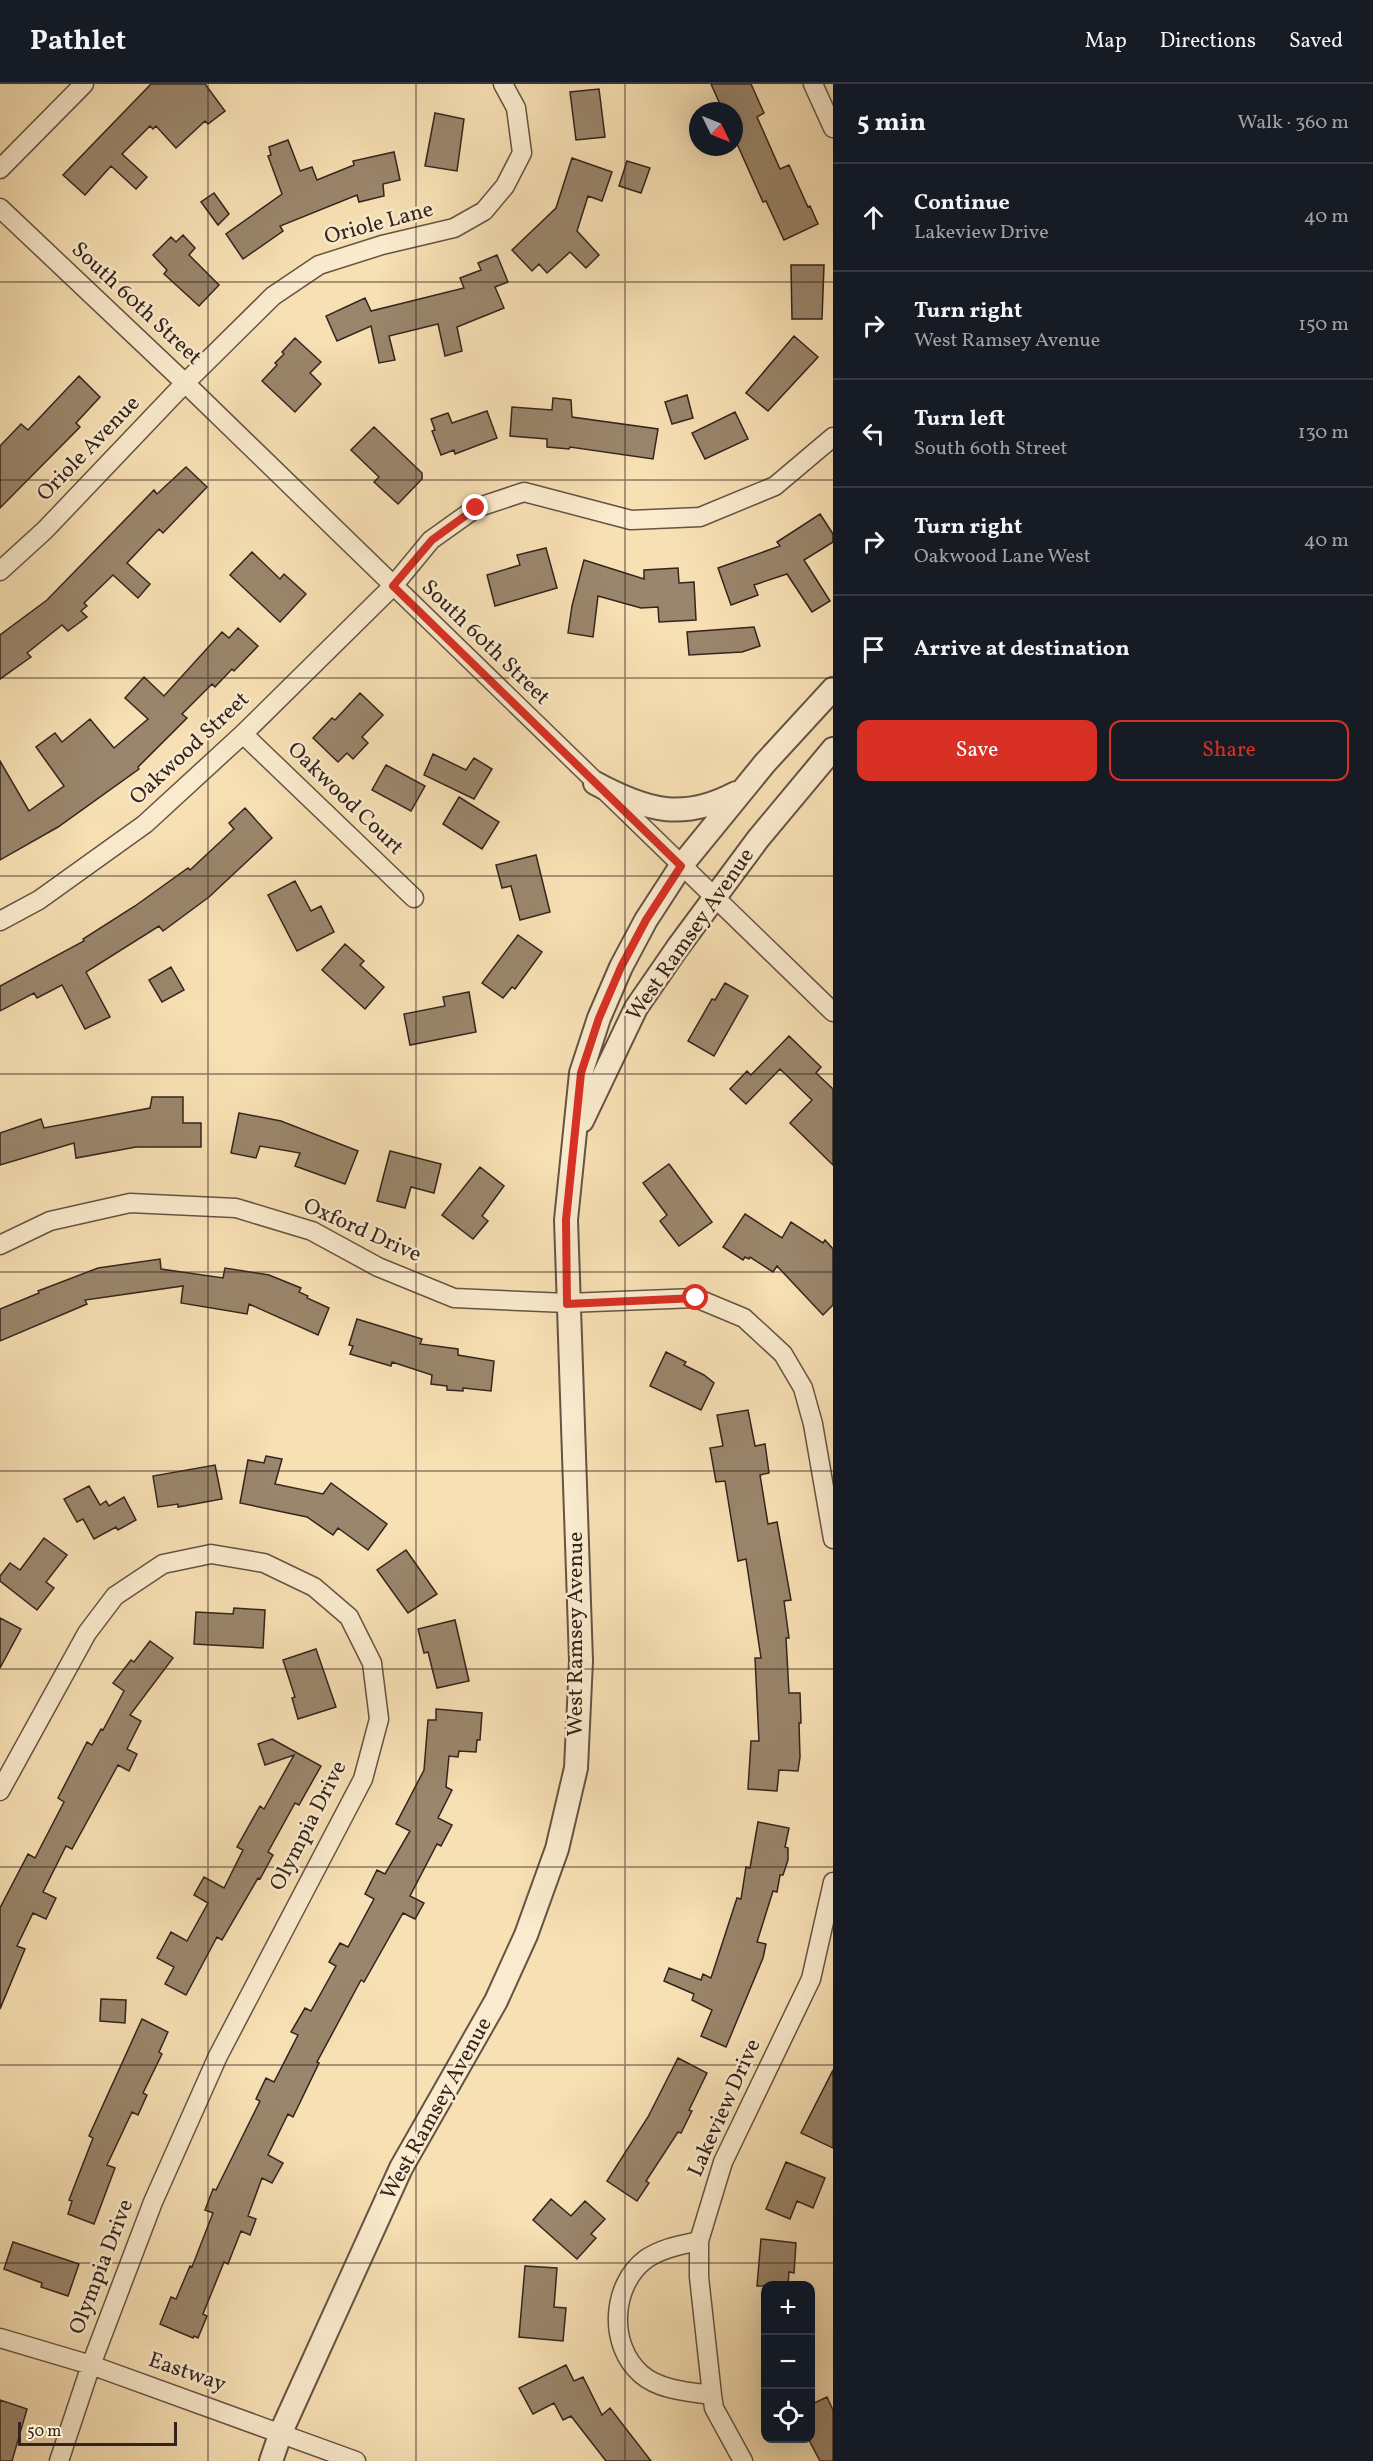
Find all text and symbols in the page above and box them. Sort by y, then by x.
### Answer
text: Pathlet [30,22,126,61]
text: Map [1085,27,1127,56]
text: Directions [1160,27,1256,56]
text: Saved [1289,27,1343,56]
north arrow [689,102,743,156]
text: 5 min [857,105,926,141]
text: Walk · 360 m [1237,109,1349,137]
text: Continue [914,188,1010,219]
street label: Oriole Lane [321,195,437,253]
icon: ahead [857,201,890,234]
text: 40 m [1304,203,1349,231]
text: Lakeview Drive [914,219,1049,247]
street label: South 60th Street [64,235,208,373]
text: Turn right [914,296,1022,327]
icon: right [857,309,890,342]
text: 150 m [1298,311,1349,339]
text: West Ramsey Avenue [914,327,1100,355]
street label: Oriole Avenue [30,389,148,509]
text: Turn left [914,404,1005,435]
icon: left [857,417,890,450]
text: 130 m [1298,419,1349,447]
text: South 60th Street [914,435,1067,463]
route end [462,494,488,520]
text: Turn right [914,512,1022,543]
icon: right [857,525,890,558]
text: 40 m [1304,527,1349,555]
text: Oakwood Lane West [914,543,1091,571]
street label: South 60th Street [414,573,557,713]
icon: arrive [857,633,890,666]
text: Arrive at destination [914,634,1130,665]
street label: Oakwood Street [123,685,257,813]
button: Save [857,720,1097,781]
button: Share [1109,720,1349,781]
street label: Oakwood Court [280,735,410,863]
street label: West Ramsey Avenue [620,842,762,1028]
street label: Oxford Drive [298,1191,426,1271]
route start [682,1284,708,1310]
street label: West Ramsey Avenue [561,1532,592,1736]
street label: Olympia Drive [263,1756,355,1896]
street label: West Ramsey Avenue [374,2012,500,2206]
street label: Lakeview Drive [681,2034,769,2182]
street label: Olympia Drive [62,2195,142,2339]
map controls [761,2281,815,2443]
button: + [761,2281,815,2335]
button: − [761,2335,815,2389]
street label: Eastway [144,2345,230,2401]
button: locate [761,2389,815,2443]
scale bar [18,2419,177,2446]
text: 50 m [27,2421,61,2443]

